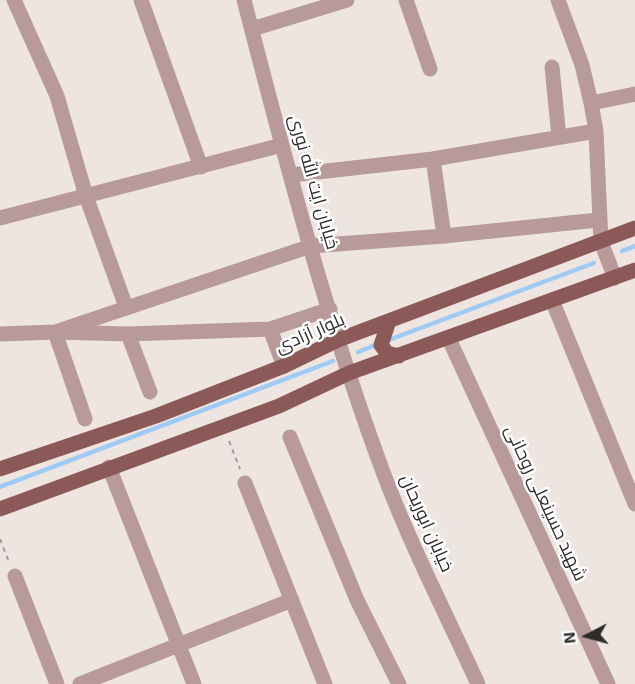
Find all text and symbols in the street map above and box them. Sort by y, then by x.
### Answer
street label: خیابان ایت الله نوری [284,112,344,252]
street label: بلوار آزادی [272,308,348,358]
street label: شهید حسینعلی روحانی [500,422,592,584]
street label: خیابان ابوریحان [396,471,458,575]
north arrow [557,606,617,666]
text: N [559,631,579,645]

